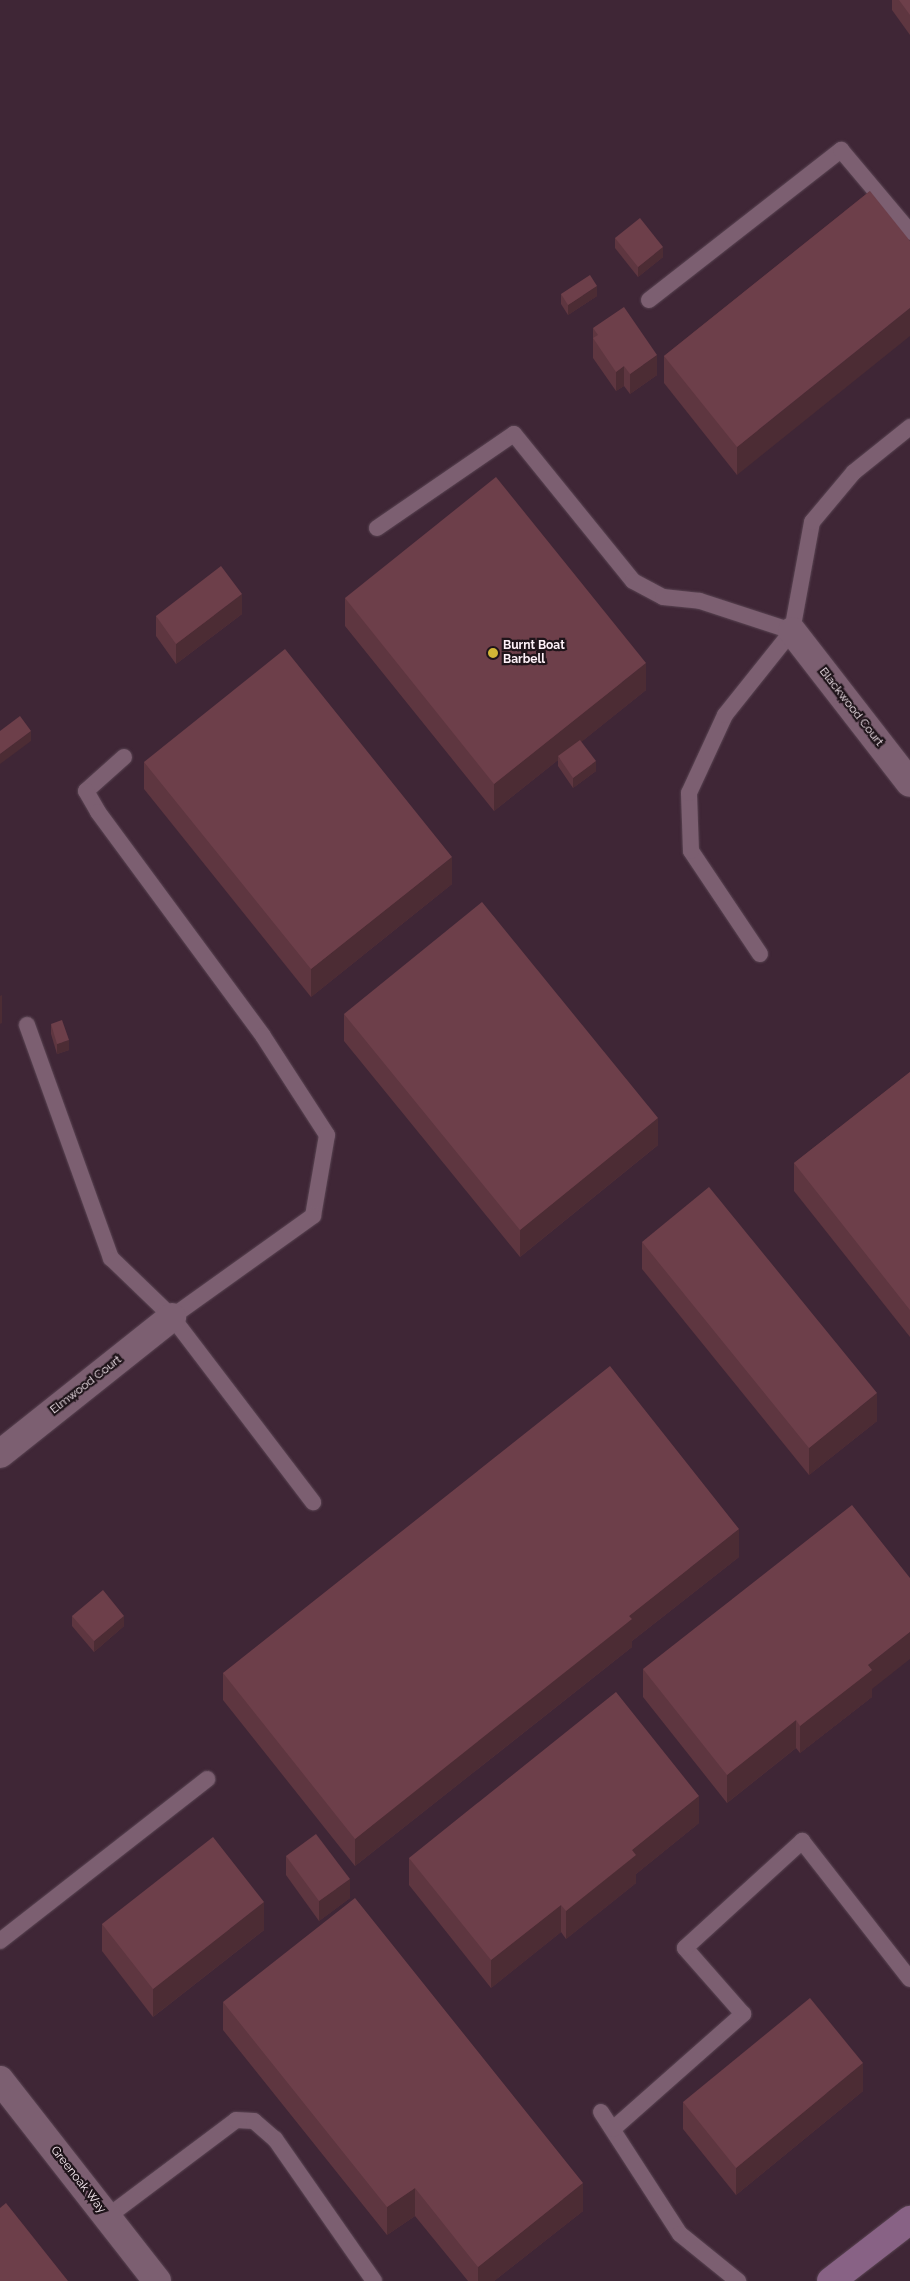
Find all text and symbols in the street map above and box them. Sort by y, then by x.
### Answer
place label: Burnt Boat Barbell [503,639,565,667]
marker: Burnt Boat Barbell [487,647,499,659]
street label: Blackwood Court [816,665,886,749]
street label: Elmwood Court [47,1353,125,1417]
street label: Greenoak Way [47,2143,109,2217]

